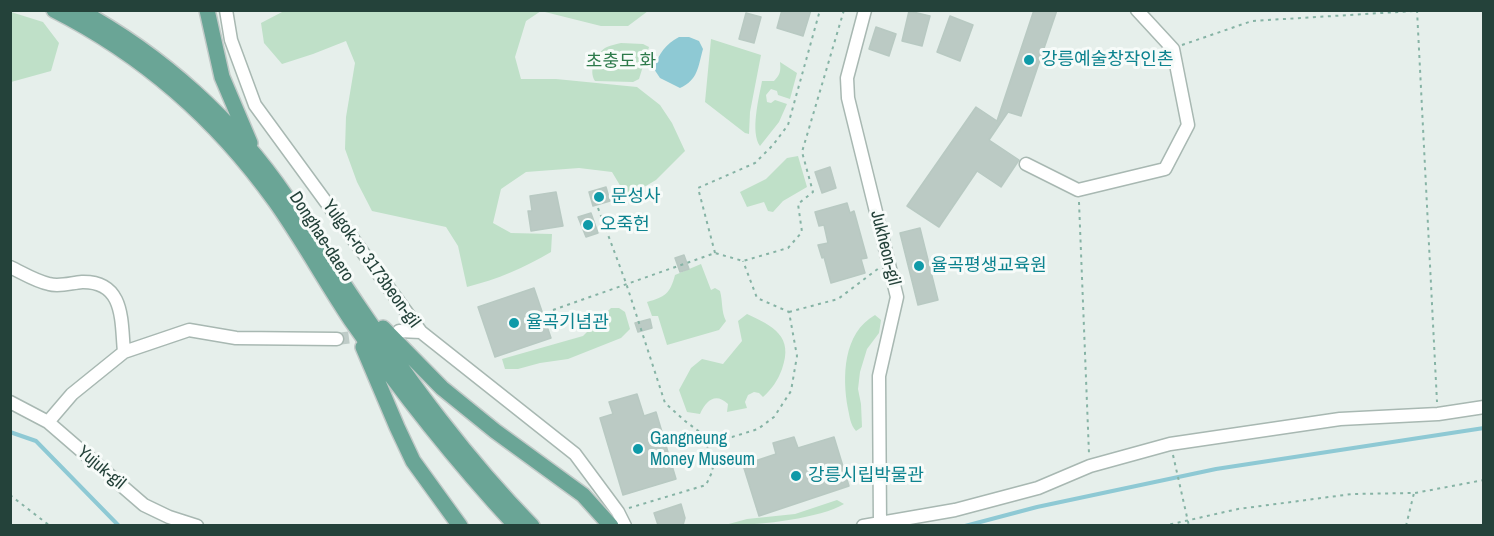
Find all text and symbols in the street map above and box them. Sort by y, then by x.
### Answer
place label: 강릉예술창작인촌 [1041,49,1173,71]
park label: 초충도 화 [586,51,656,73]
marker: 강릉예술창작인촌 [1022,53,1036,67]
place label: 문성사 [611,186,661,208]
street label: Donghae-daero [284,188,358,286]
marker: 문성사 [592,190,606,204]
street label: Yulgok-ro 3173beon-gil [317,196,425,332]
street label: Jukheon-gil [865,208,905,288]
place label: 오죽헌 [600,214,650,236]
marker: 오죽헌 [581,218,595,232]
place label: 율곡평생교육원 [931,255,1047,277]
marker: 율곡평생교육원 [912,259,926,273]
place label: 율곡기념관 [526,312,609,334]
marker: 율곡기념관 [507,316,521,330]
place label: Gangneung Money Museum [650,428,755,470]
street label: Yujuk-gil [72,442,130,494]
marker: Gangneung Money Museum [631,442,645,456]
place label: 강릉시립박물관 [808,465,924,487]
marker: 강릉시립박물관 [789,469,803,483]

